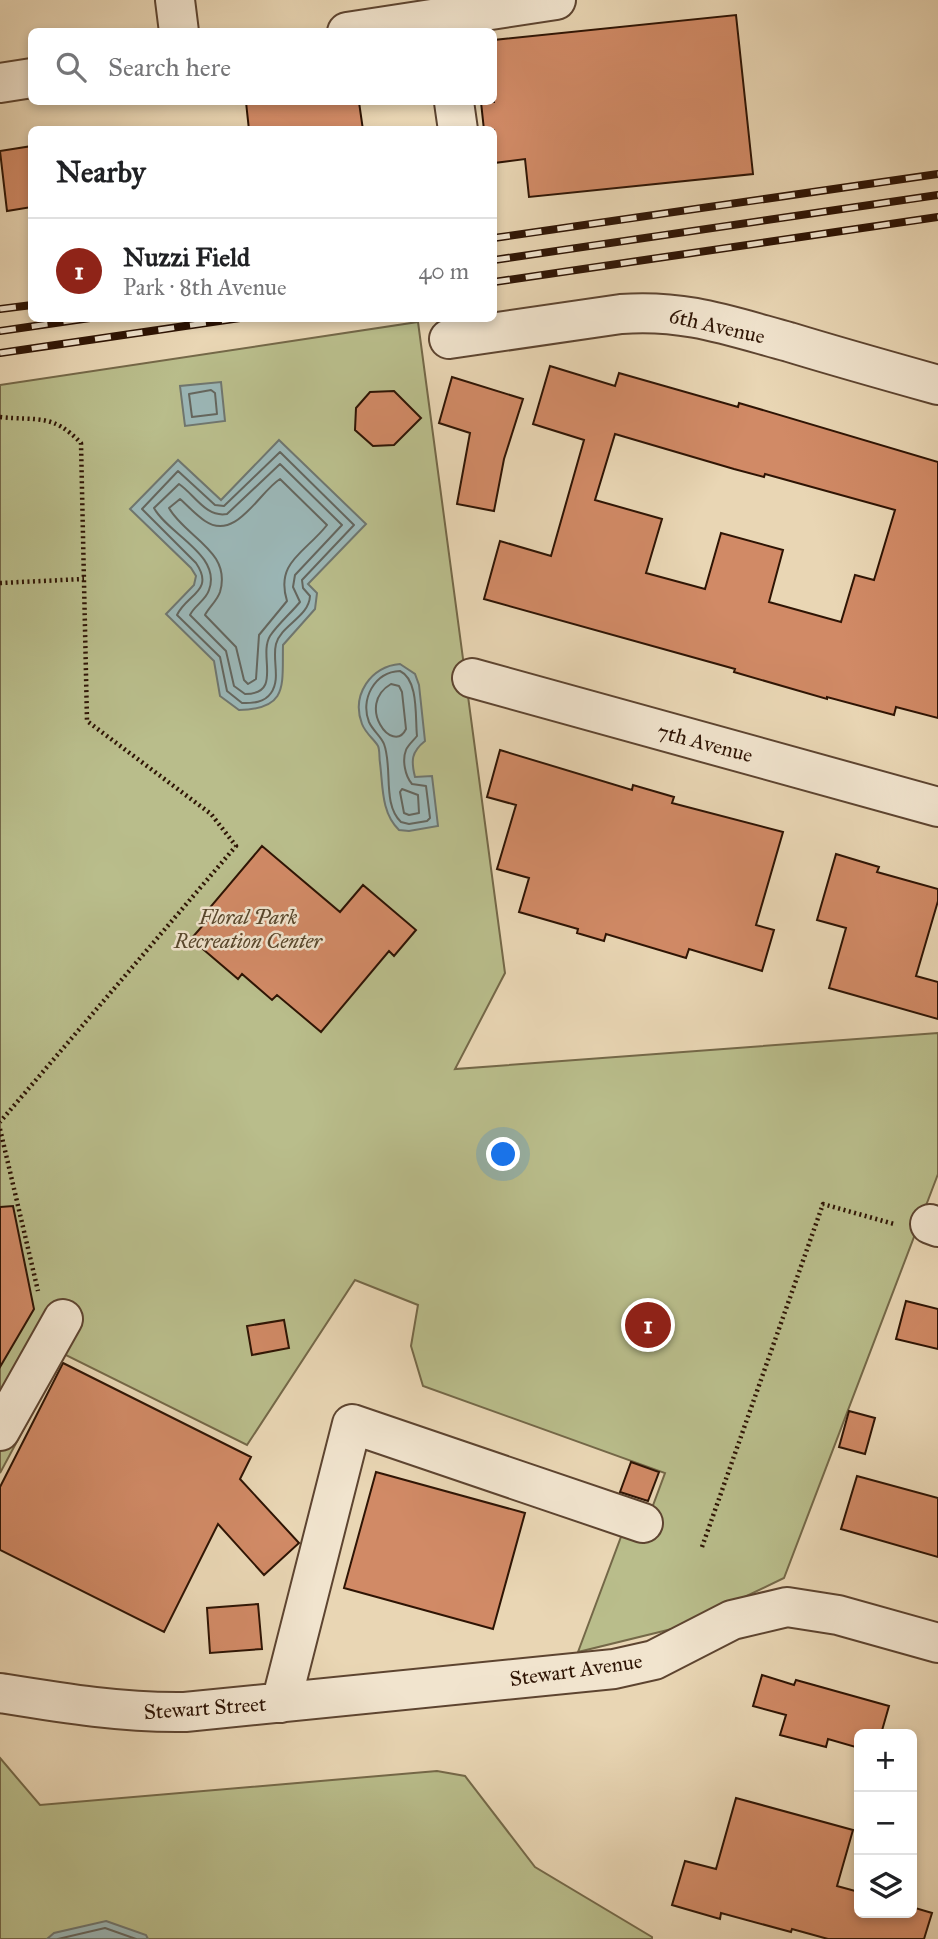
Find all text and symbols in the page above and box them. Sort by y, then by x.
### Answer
search box [28,28,497,105]
icon: search [52,48,90,86]
text: Search here [108,51,231,83]
text: Nearby [56,154,146,190]
text: Nuzzi Field [123,241,250,273]
text: 1 [74,257,84,285]
text: 40 m [419,257,469,285]
text: Park · 8th Avenue [123,273,287,301]
street label: 6th Avenue [667,302,768,350]
street label: 7th Avenue [654,718,756,768]
park label: Floral Park Recreation Center [173,904,323,954]
your location [486,1137,520,1171]
pin: 1 [625,1299,671,1351]
street label: Stewart Avenue [508,1648,644,1692]
street label: Stewart Street [143,1691,268,1725]
map controls [854,1729,917,1918]
button: + [854,1729,917,1792]
button: − [854,1792,917,1855]
button: layers [854,1855,917,1918]

